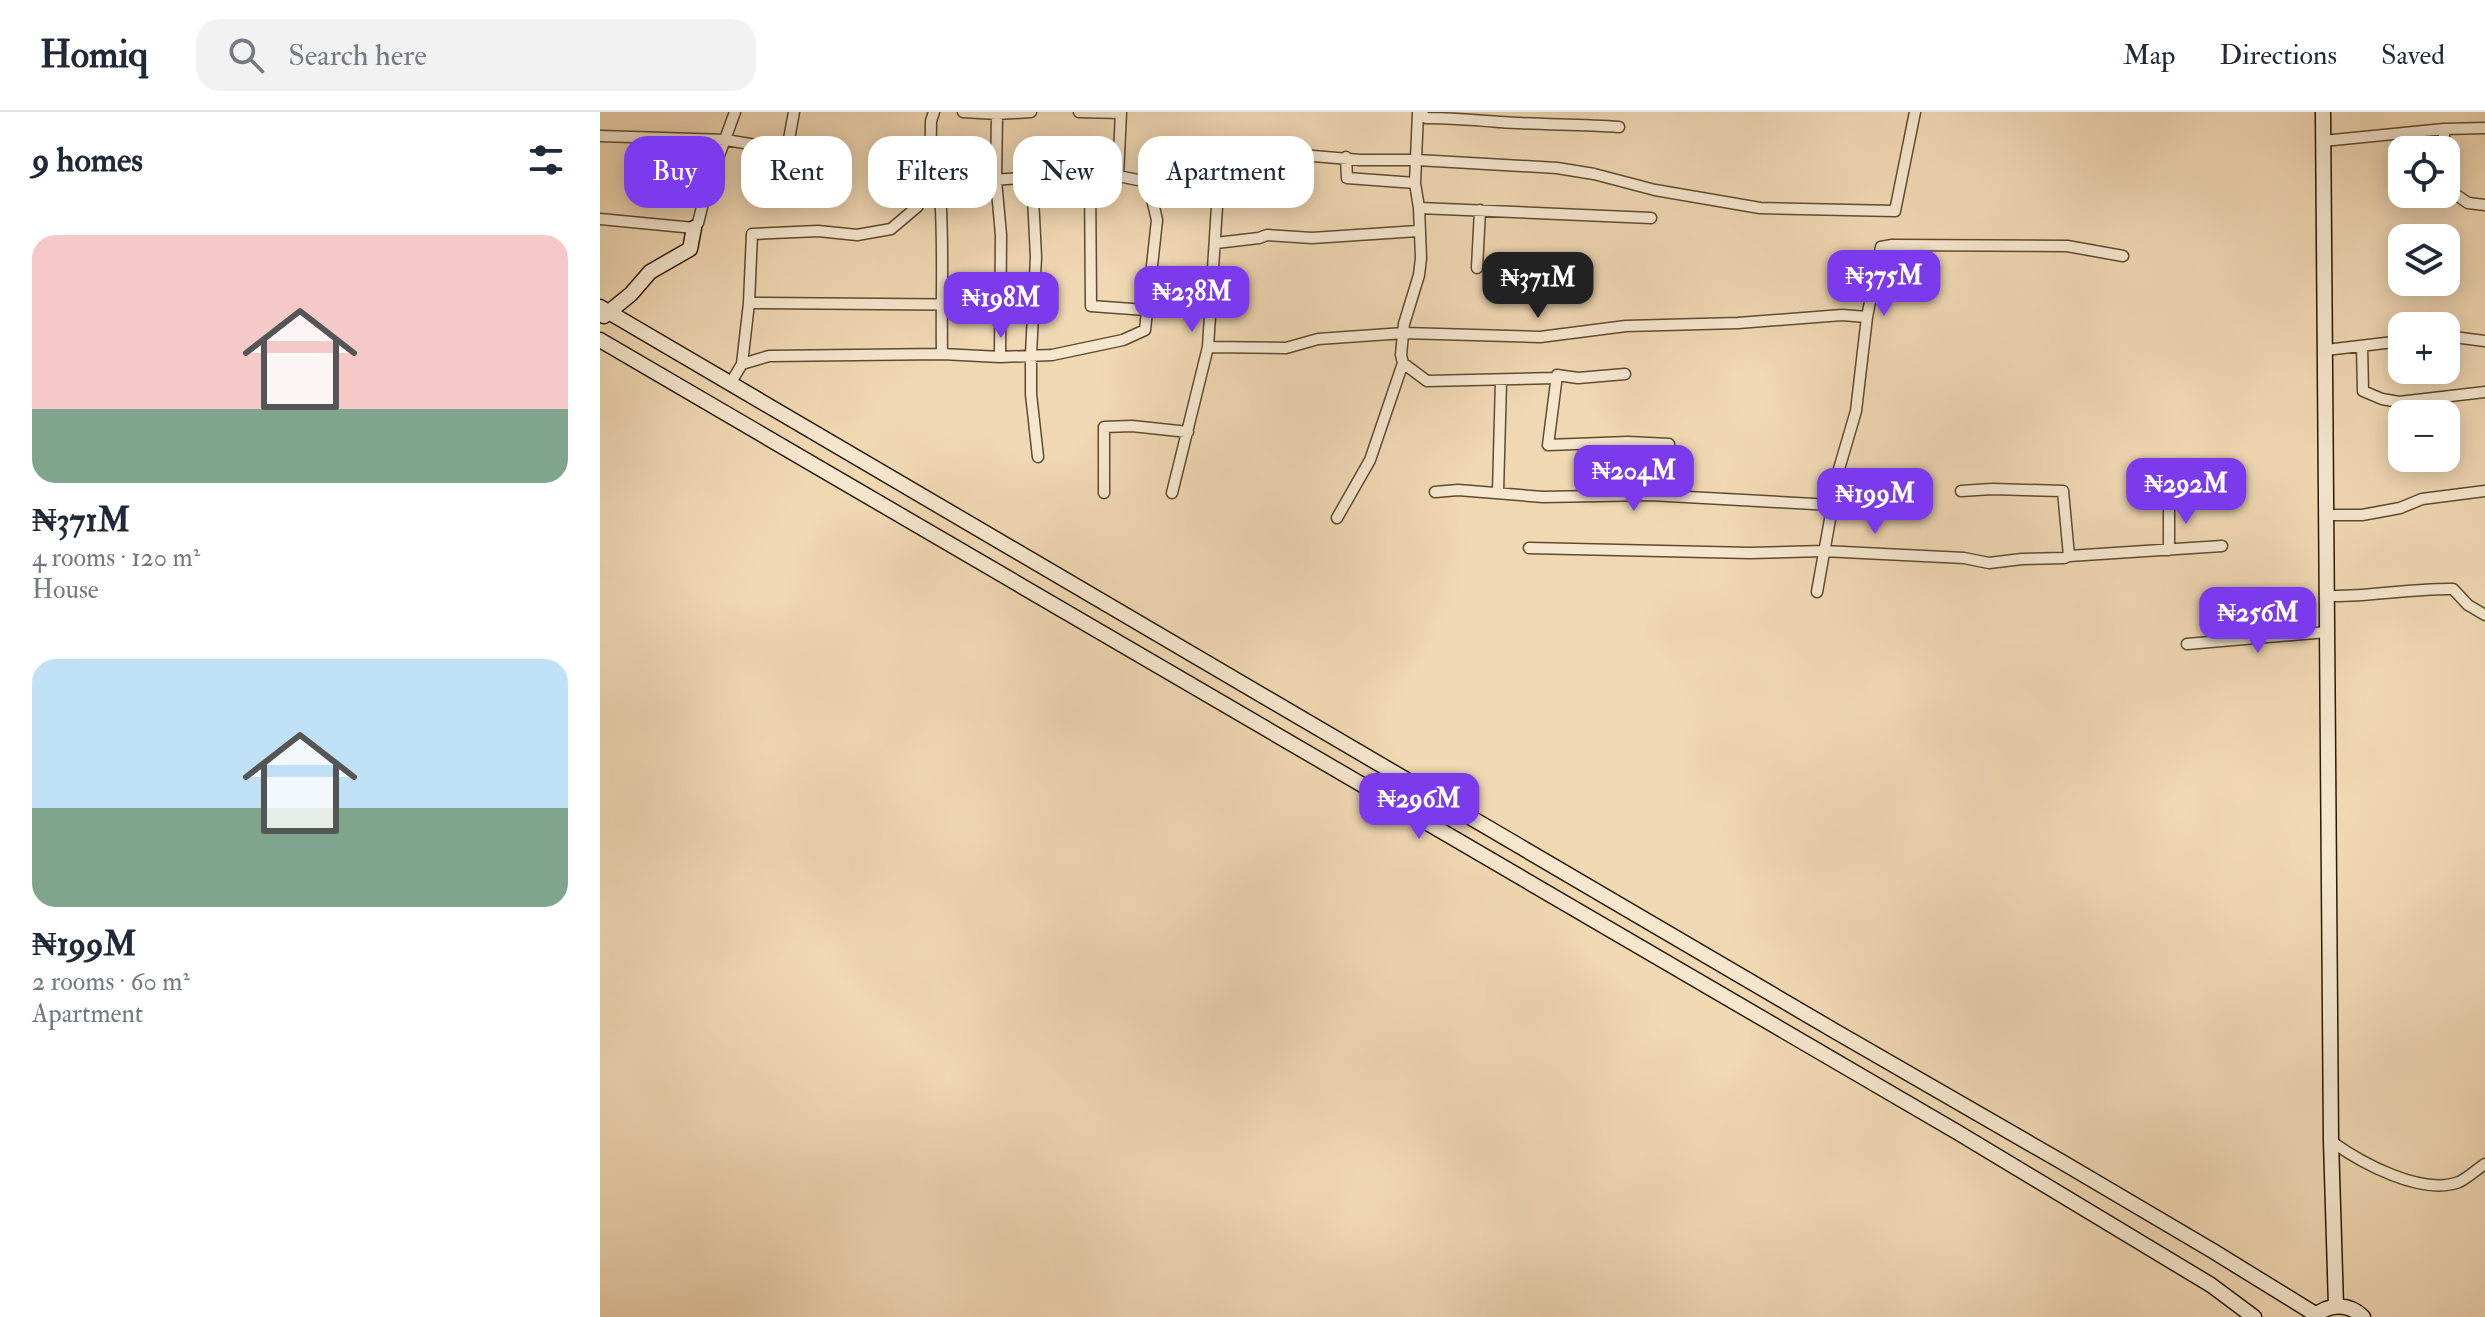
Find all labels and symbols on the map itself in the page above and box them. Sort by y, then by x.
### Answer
pin: ₦375M [1828,250,1940,318]
pin: ₦371M [1482,252,1594,320]
pin: ₦238M [1136,266,1248,334]
pin: ₦198M [945,272,1057,340]
pin: ₦204M [1578,445,1690,513]
pin: ₦292M [2130,458,2242,526]
pin: ₦199M [1819,468,1931,536]
pin: ₦256M [2202,587,2314,655]
pin: ₦296M [1363,773,1475,841]

